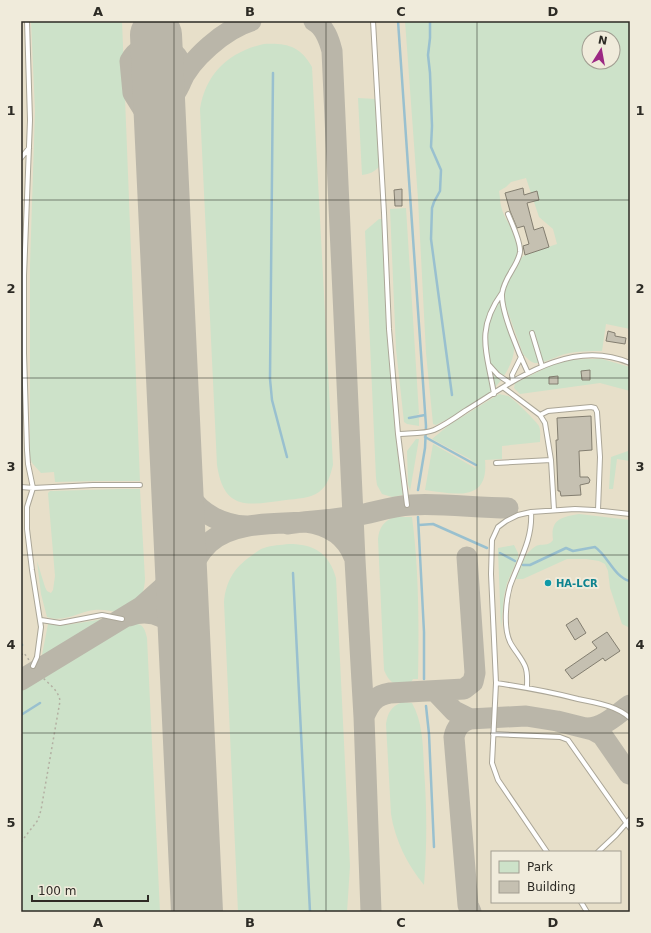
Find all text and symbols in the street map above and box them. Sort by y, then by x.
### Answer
text: A [93,4,103,19]
text: B [245,4,255,19]
text: C [396,4,406,19]
text: D [548,4,559,19]
north arrow [581,30,621,70]
text: N [597,33,609,48]
text: 1 [6,103,16,118]
text: 1 [635,103,645,118]
text: 2 [6,281,16,296]
text: 2 [635,281,645,296]
text: 3 [6,459,16,474]
text: 3 [635,459,645,474]
marker: HA-LCR [543,578,553,588]
place label: HA-LCR [556,578,598,589]
text: 4 [6,637,16,652]
text: 4 [635,637,645,652]
text: 5 [6,815,16,830]
text: 5 [635,815,645,830]
legend [491,851,621,903]
text: Park [527,860,553,874]
scale bar [32,877,148,903]
text: Building [527,880,576,894]
text: 100 m [38,884,76,898]
text: A [93,915,103,930]
text: B [245,915,255,930]
text: C [396,915,406,930]
text: D [548,915,559,930]

